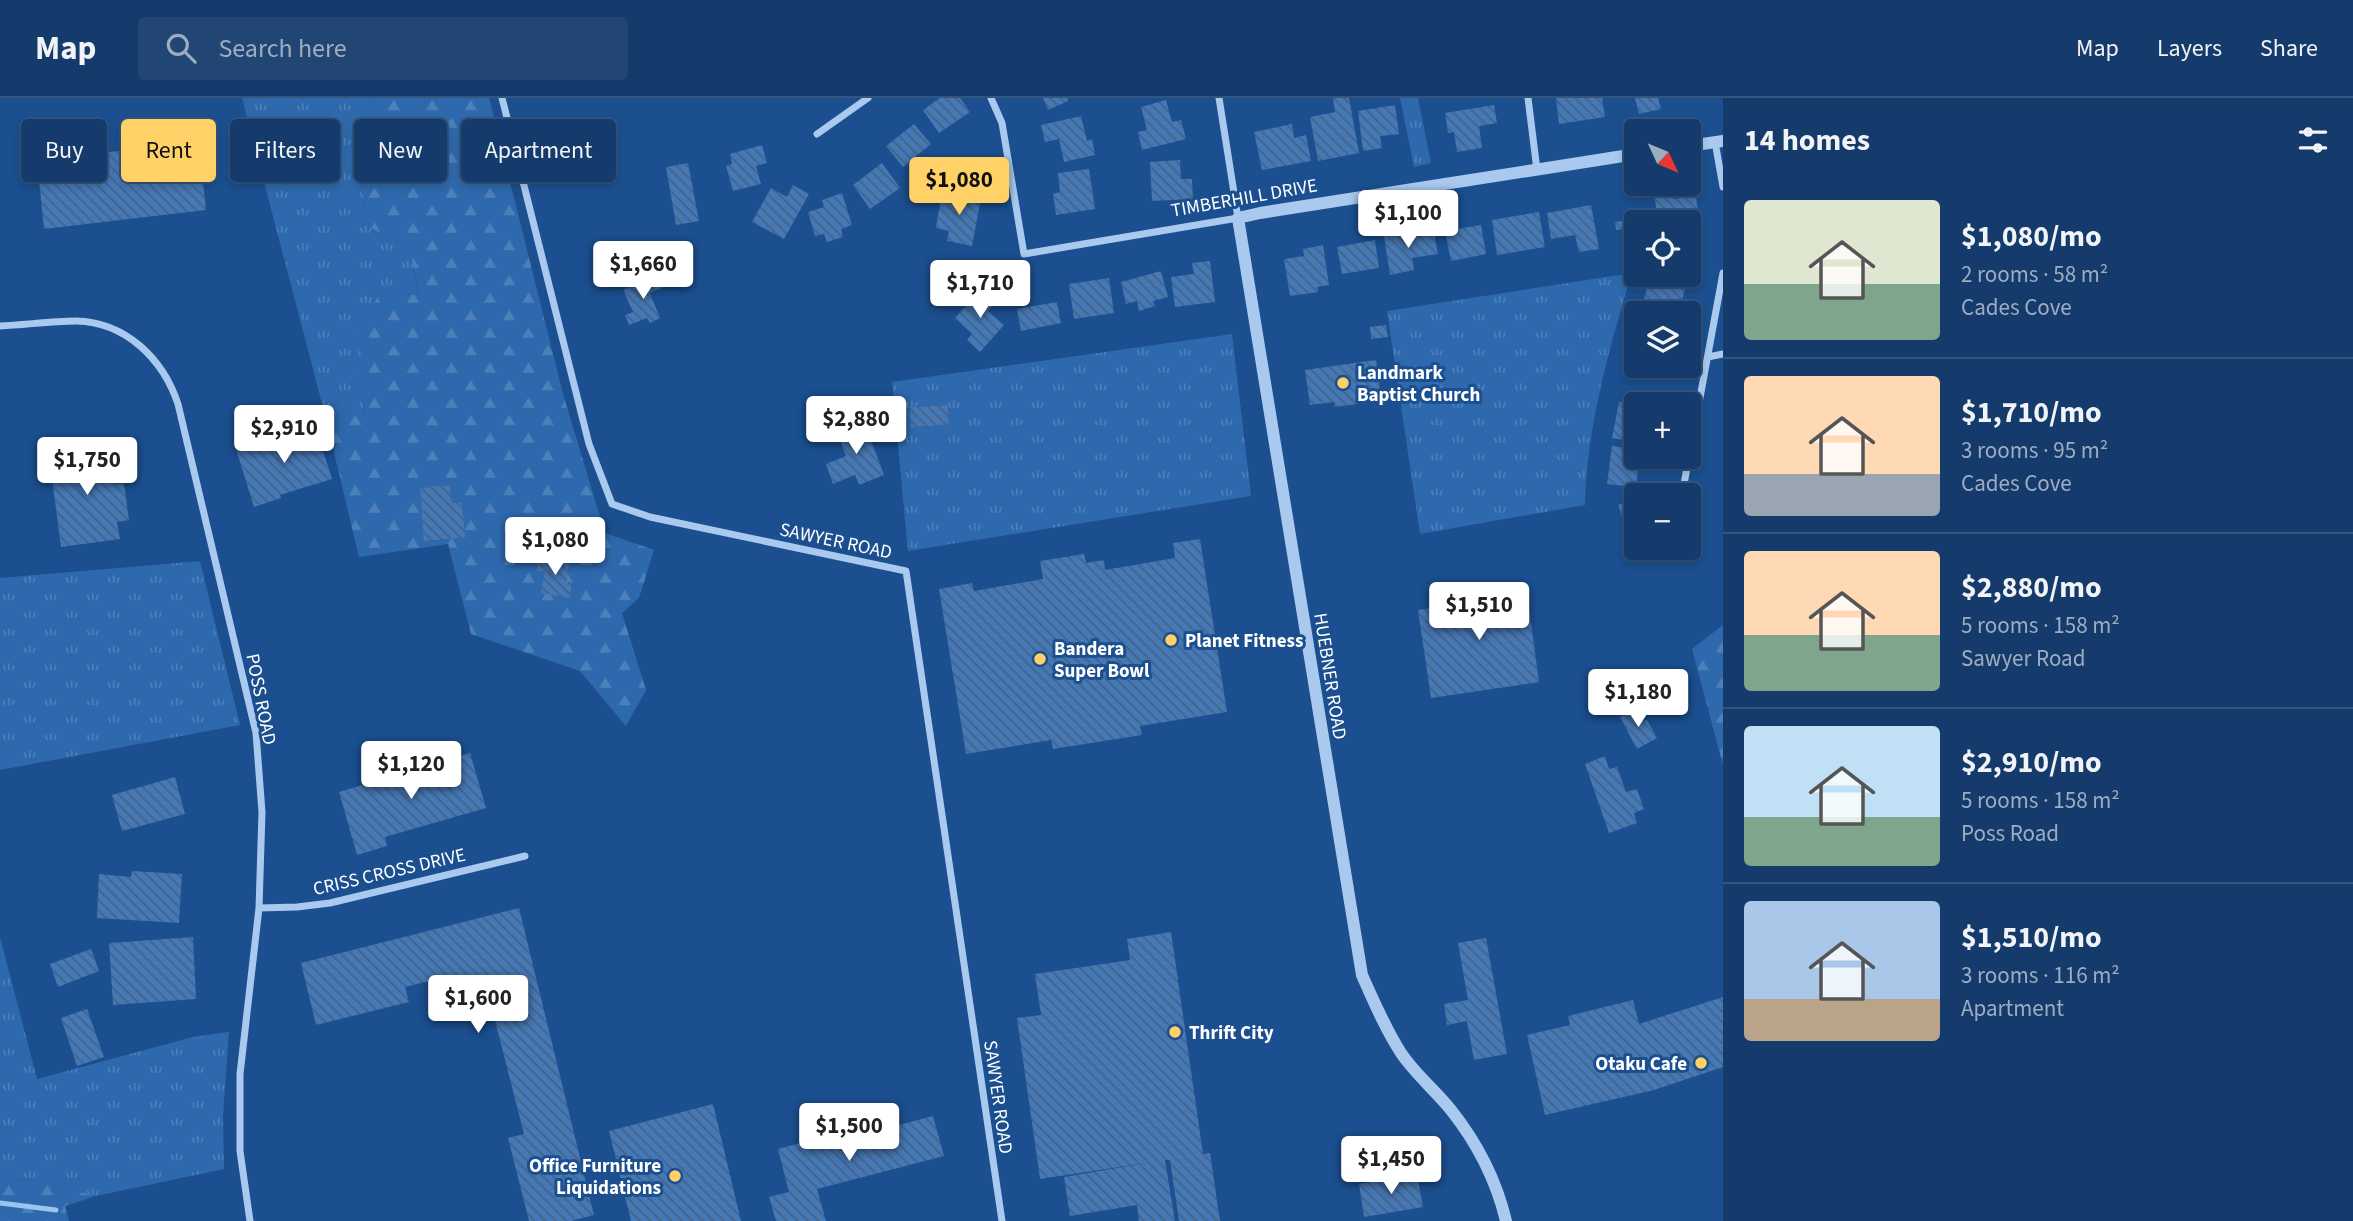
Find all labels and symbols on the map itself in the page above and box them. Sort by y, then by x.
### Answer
north arrow [1624,119,1701,196]
pin: $1,080 [902,158,1016,217]
street label: TIMBERHILL DRIVE [1169,172,1319,225]
pin: $1,100 [1351,190,1465,250]
pin: $1,660 [586,242,700,301]
pin: $1,710 [923,260,1037,320]
place label: Landmark Baptist Church [1357,360,1480,409]
marker: Landmark Baptist Church [1335,375,1351,391]
pin: $2,880 [799,396,913,456]
pin: $2,910 [227,406,341,465]
pin: $1,750 [30,438,144,497]
street label: SAWYER ROAD [777,516,894,567]
pin: $1,080 [498,518,612,577]
pin: $1,510 [1422,582,1536,642]
street label: HUEBNER ROAD [1306,611,1353,742]
place label: Planet Fitness [1185,628,1303,655]
marker: Planet Fitness [1163,632,1179,648]
place label: Bandera Super Bowl [1054,636,1150,685]
street label: POSS ROAD [238,651,283,747]
marker: Bandera Super Bowl [1032,651,1048,667]
pin: $1,180 [1581,670,1695,729]
pin: $1,120 [354,742,468,801]
street label: CRISS CROSS DRIVE [310,842,468,903]
pin: $1,600 [421,976,535,1035]
place label: Thrift City [1189,1020,1274,1047]
marker: Thrift City [1167,1024,1183,1040]
street label: SAWYER ROAD [976,1039,1019,1156]
place label: Otaku Cafe [1595,1051,1687,1078]
marker: Otaku Cafe [1693,1055,1709,1071]
pin: $1,500 [792,1104,906,1163]
pin: $1,450 [1334,1136,1448,1196]
place label: Office Furniture Liquidations [529,1153,661,1202]
marker: Office Furniture Liquidations [667,1168,683,1184]

